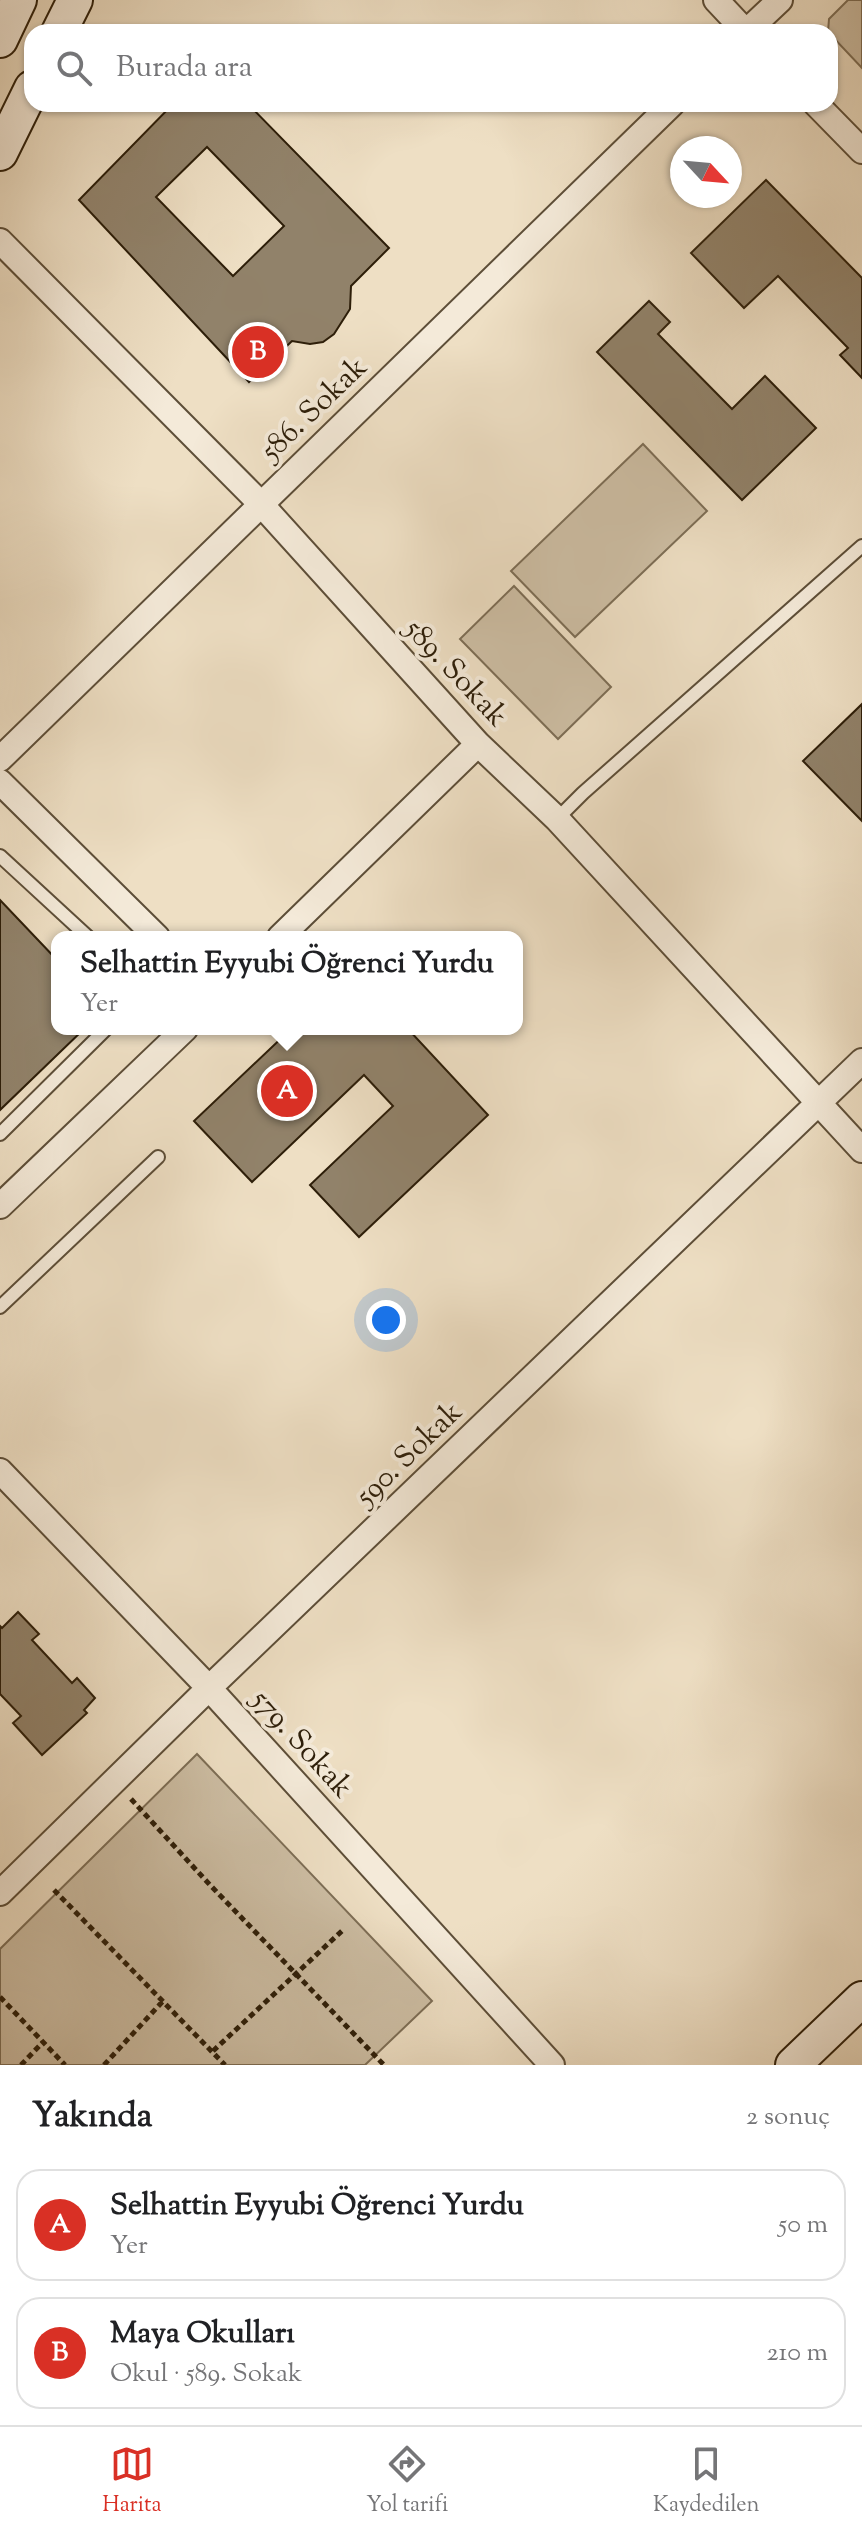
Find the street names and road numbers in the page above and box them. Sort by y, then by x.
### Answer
street label: 586. Sokak [250,348,378,473]
street label: 589. Sokak [392,608,517,738]
street label: 590. Sokak [345,1393,473,1518]
street label: 579. Sokak [239,1679,362,1809]

